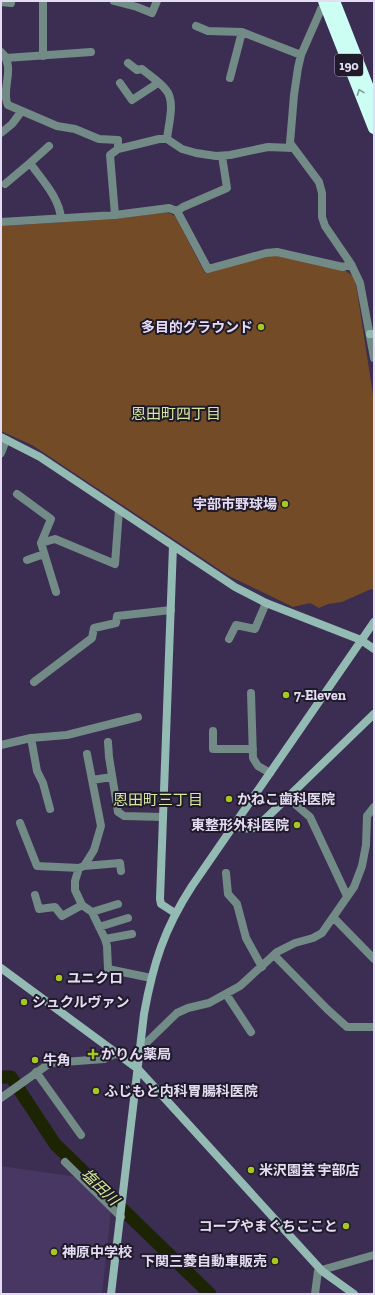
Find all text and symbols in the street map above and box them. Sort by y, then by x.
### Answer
road number: 190 [335,54,363,76]
one-way arrow [356,89,364,96]
place label: 多目的グラウンド [141,319,253,336]
marker: 多目的グラウンド [256,322,266,332]
district label: 恩田町四丁目 [131,405,221,423]
place label: 宇部市野球場 [193,496,277,513]
marker: 宇部市野球場 [280,499,290,509]
place label: 7-Eleven [294,687,347,704]
marker: 7-Eleven [281,690,291,700]
district label: 恩田町三丁目 [113,791,203,809]
place label: かねこ歯科医院 [237,791,335,808]
marker: かねこ歯科医院 [224,794,234,804]
place label: 東整形外科医院 [191,817,289,834]
marker: 東整形外科医院 [292,820,302,830]
place label: ユニクロ [67,970,123,987]
marker: ユニクロ [54,973,64,983]
place label: シュクルヴァン [32,994,130,1011]
marker: シュクルヴァン [19,997,29,1007]
place label: かりん薬局 [101,1046,171,1063]
marker: かりん薬局 [88,1049,98,1059]
place label: 牛角 [43,1052,71,1069]
marker: 牛角 [30,1055,40,1065]
place label: ふじもと内科胃腸科医院 [104,1083,258,1100]
marker: ふじもと内科胃腸科医院 [91,1086,101,1096]
place label: 米沢園芸 宇部店 [259,1162,360,1179]
water label: 塩田川 [78,1165,124,1210]
marker: 米沢園芸 宇部店 [246,1165,256,1175]
place label: コープやまぐちここと [199,1218,338,1235]
marker: コープやまぐちここと [341,1221,351,1231]
place label: 神原中学校 [62,1244,132,1261]
marker: 神原中学校 [49,1247,59,1257]
place label: 下関三菱自動車販売 [141,1253,267,1270]
marker: 下関三菱自動車販売 [270,1256,280,1266]

